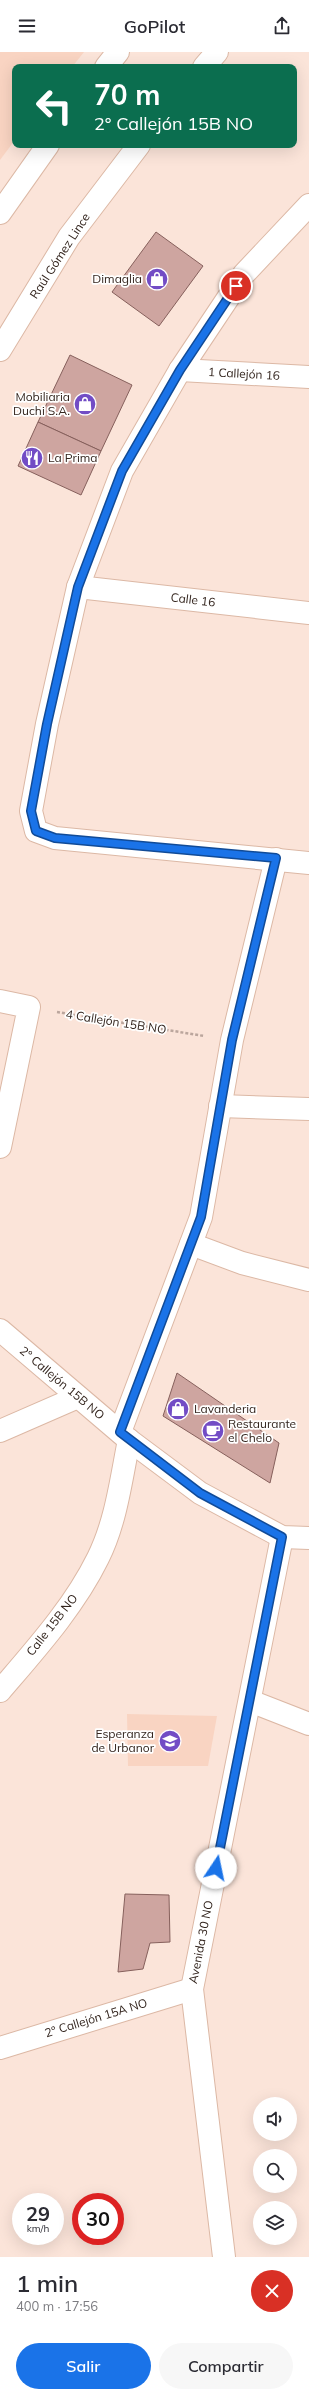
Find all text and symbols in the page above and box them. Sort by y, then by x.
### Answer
icon: menu [16,15,38,37]
text: GoPilot [124,15,185,38]
icon: share [271,15,293,37]
text: 70 m [94,77,160,112]
icon: left [28,80,80,132]
text: 2° Callejón 15B NO [94,112,253,135]
street label: Raúl Gómez Lince [26,210,93,301]
shop icon: Dimaglia [144,266,170,292]
pin [219,269,253,303]
place label: Dimaglia [92,271,142,286]
icon: arrive [225,275,247,297]
street label: 1 Callejón 16 [208,364,280,383]
place label: Mobiliaria Duchi S.A. [13,389,70,418]
shop icon: Mobiliaria Duchi S.A. [72,391,98,417]
restaurant icon: La Prima [19,445,45,471]
place label: La Prima [48,450,98,465]
street label: Calle 16 [170,589,216,610]
street label: 4 Callejón 15B NO [65,1006,167,1037]
street label: 2° Callejón 15B NO [17,1343,108,1422]
shop icon: Lavanderia [165,1396,191,1422]
place label: Lavanderia [194,1401,256,1416]
place label: Restaurante el Chelo [228,1416,296,1445]
cafe icon: Restaurante el Chelo [200,1418,226,1444]
street label: Calle 15B NO [23,1591,80,1659]
place label: Esperanza de Urbanor [91,1726,155,1755]
school or university icon: Esperanza de Urbanor [157,1728,183,1754]
position arrow [195,1847,237,1889]
street label: Avenida 30 NO [185,1899,216,1985]
street label: 2° Callejón 15A NO [43,1995,149,2040]
map controls [253,2097,297,2245]
button: sound [253,2097,297,2141]
button: search [253,2149,297,2193]
speed limit sign: 30 [72,2193,124,2245]
text: 29 [26,2201,50,2226]
button: layers [253,2201,297,2245]
text: km/h [27,2222,49,2235]
text: 1 min [16,2268,78,2298]
button: close [251,2270,293,2312]
text: 400 m · 17:56 [16,2298,98,2314]
button: Salir [16,2343,151,2389]
button: Compartir [159,2343,293,2389]

